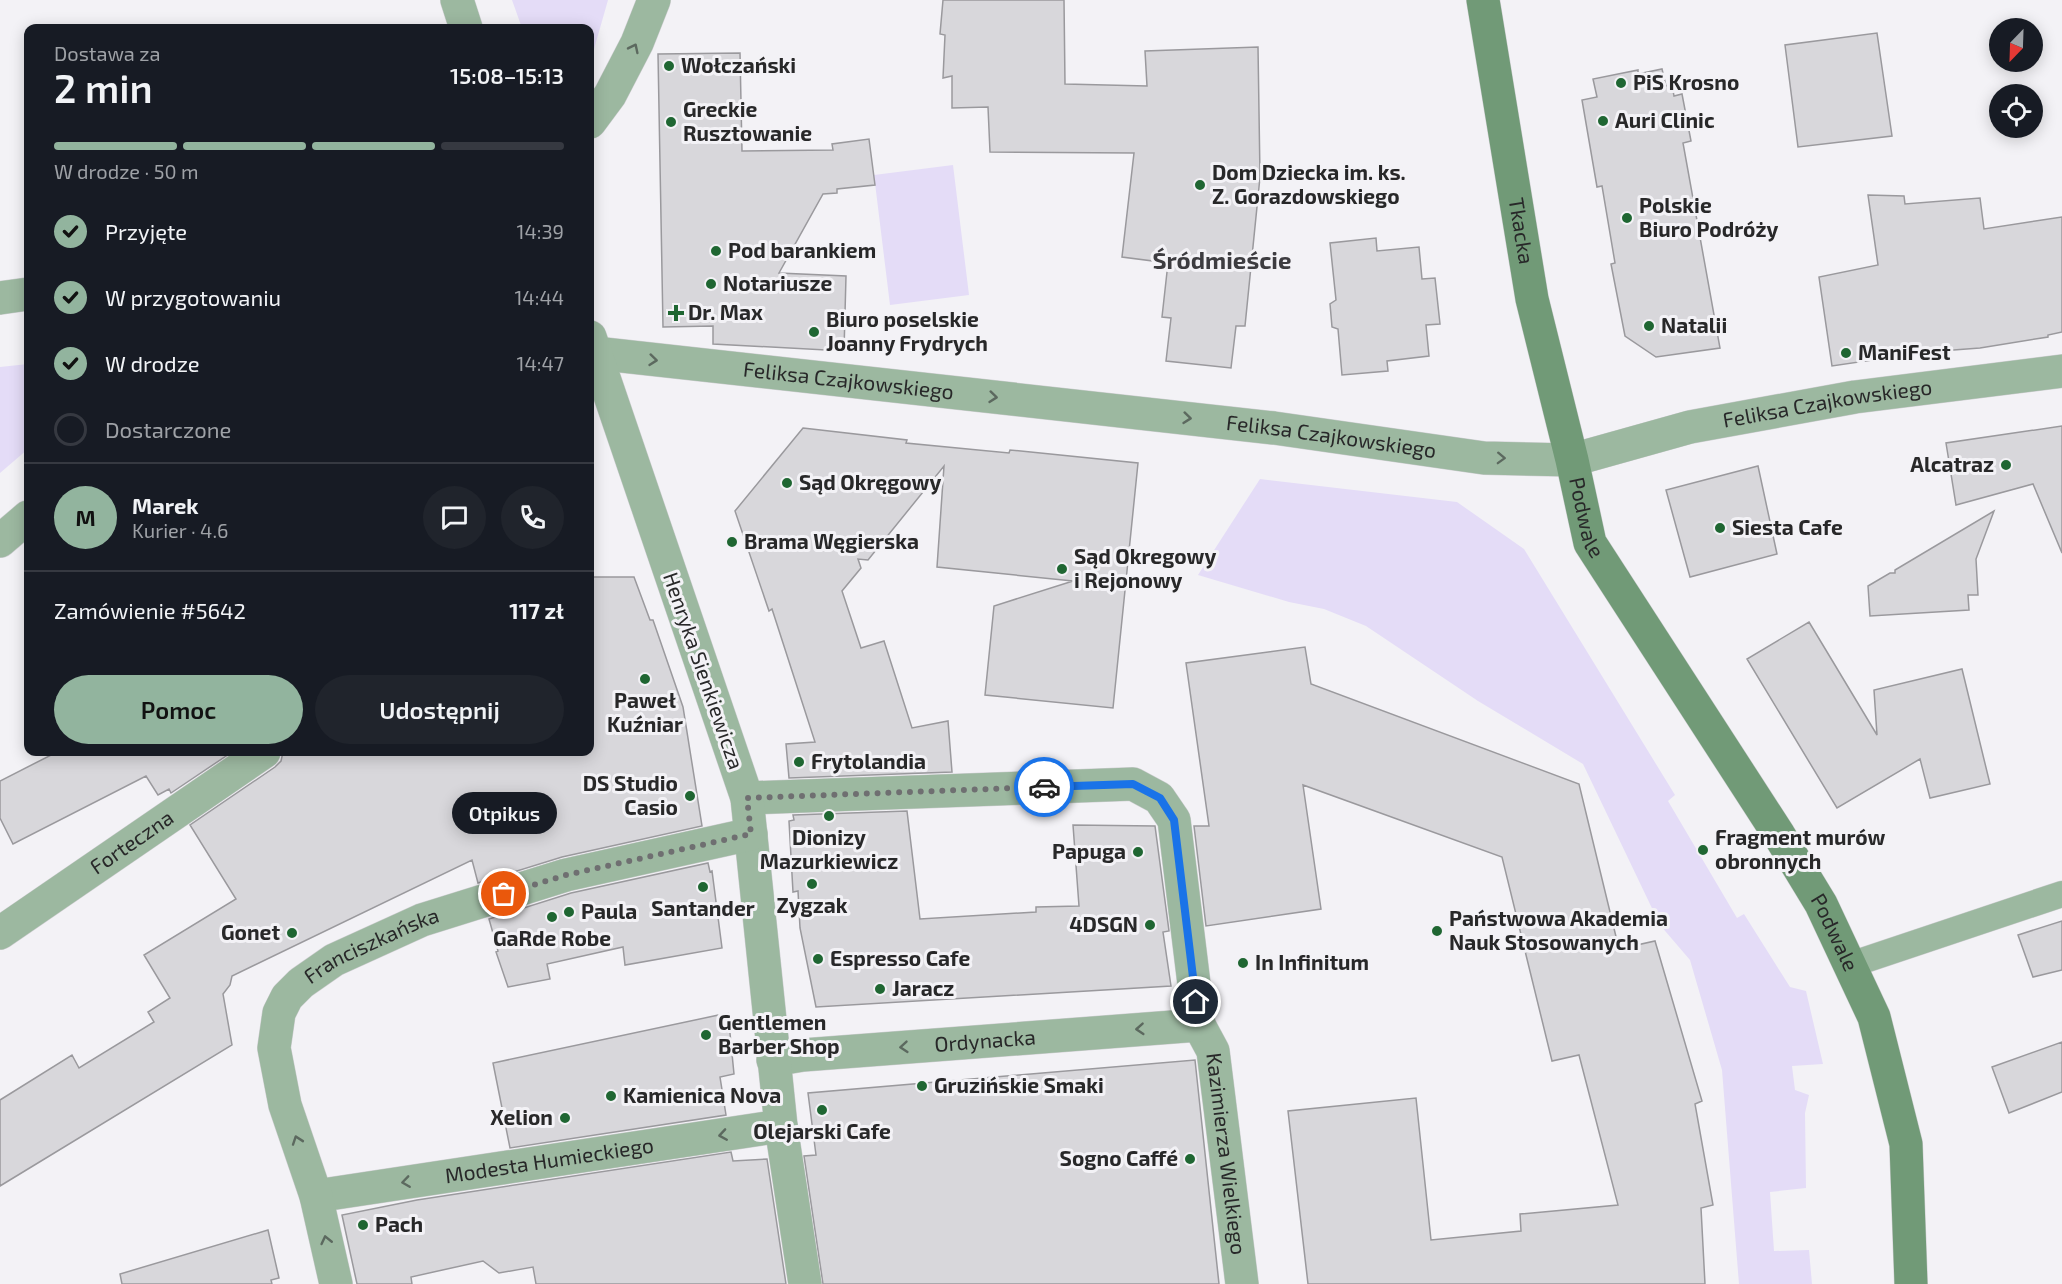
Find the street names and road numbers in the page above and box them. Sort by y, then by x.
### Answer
street label: Tkacka [1505,196,1540,266]
street label: Feliksa Czajkowskiego [742,355,955,404]
street label: Feliksa Czajkowskiego [1721,373,1933,432]
street label: Feliksa Czajkowskiego [1225,409,1438,462]
street label: Podwale [1565,474,1610,562]
street label: Henryka Sienkiewicza [659,569,750,772]
street label: Forteczna [85,804,178,879]
street label: Podwale [1807,888,1865,975]
street label: Franciszkańska [299,901,442,988]
street label: Ordynacka [933,1023,1037,1056]
street label: Kazimierza Wielkiego [1202,1051,1252,1256]
street label: Modesta Humieckiego [443,1131,655,1187]

